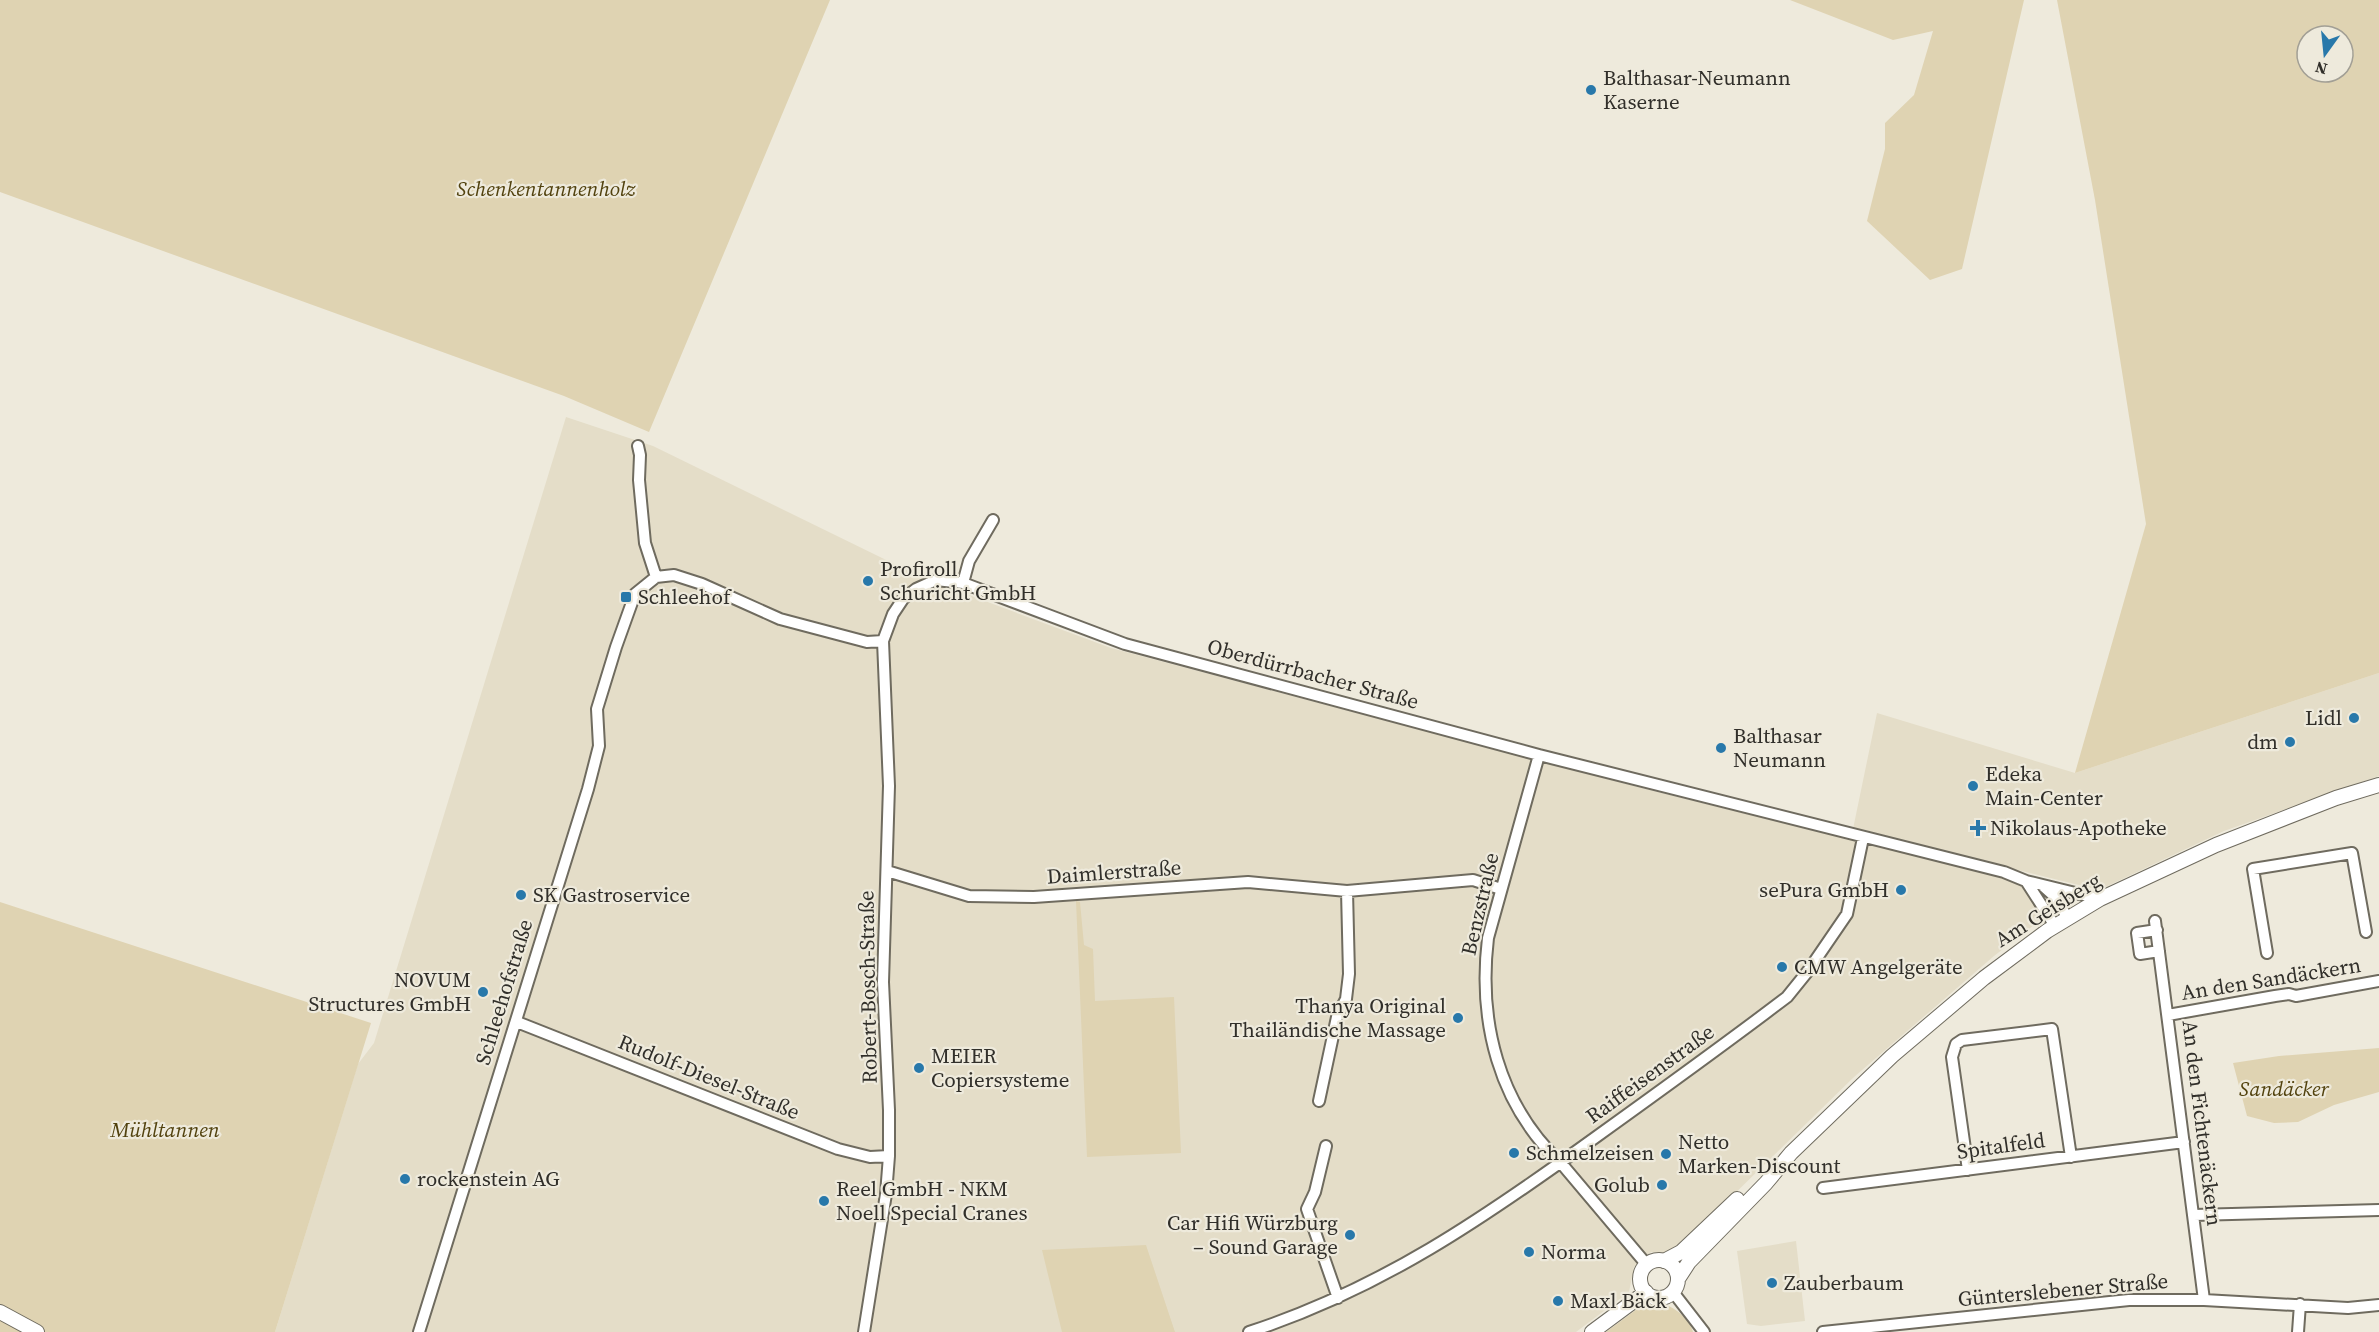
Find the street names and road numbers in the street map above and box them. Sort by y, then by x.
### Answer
street label: Oberdürrbacher Straße [1204,631,1422,716]
street label: Benzstraße [1454,850,1505,958]
street label: Daimlerstraße [1046,852,1182,891]
street label: Am Geisberg [1989,865,2107,954]
street label: Robert-Bosch-Straße [851,890,884,1084]
street label: Schleehofstraße [468,915,539,1068]
street label: An den Sandäckern [2179,950,2363,1007]
street label: Raiffeisenstraße [1580,1017,1720,1130]
street label: An den Fichtenäckern [2175,1019,2230,1228]
street label: Rudolf-Diesel-Straße [614,1027,804,1126]
street label: Spitalfeld [1955,1125,2047,1166]
street label: Günterslebener Straße [1957,1266,2169,1313]

